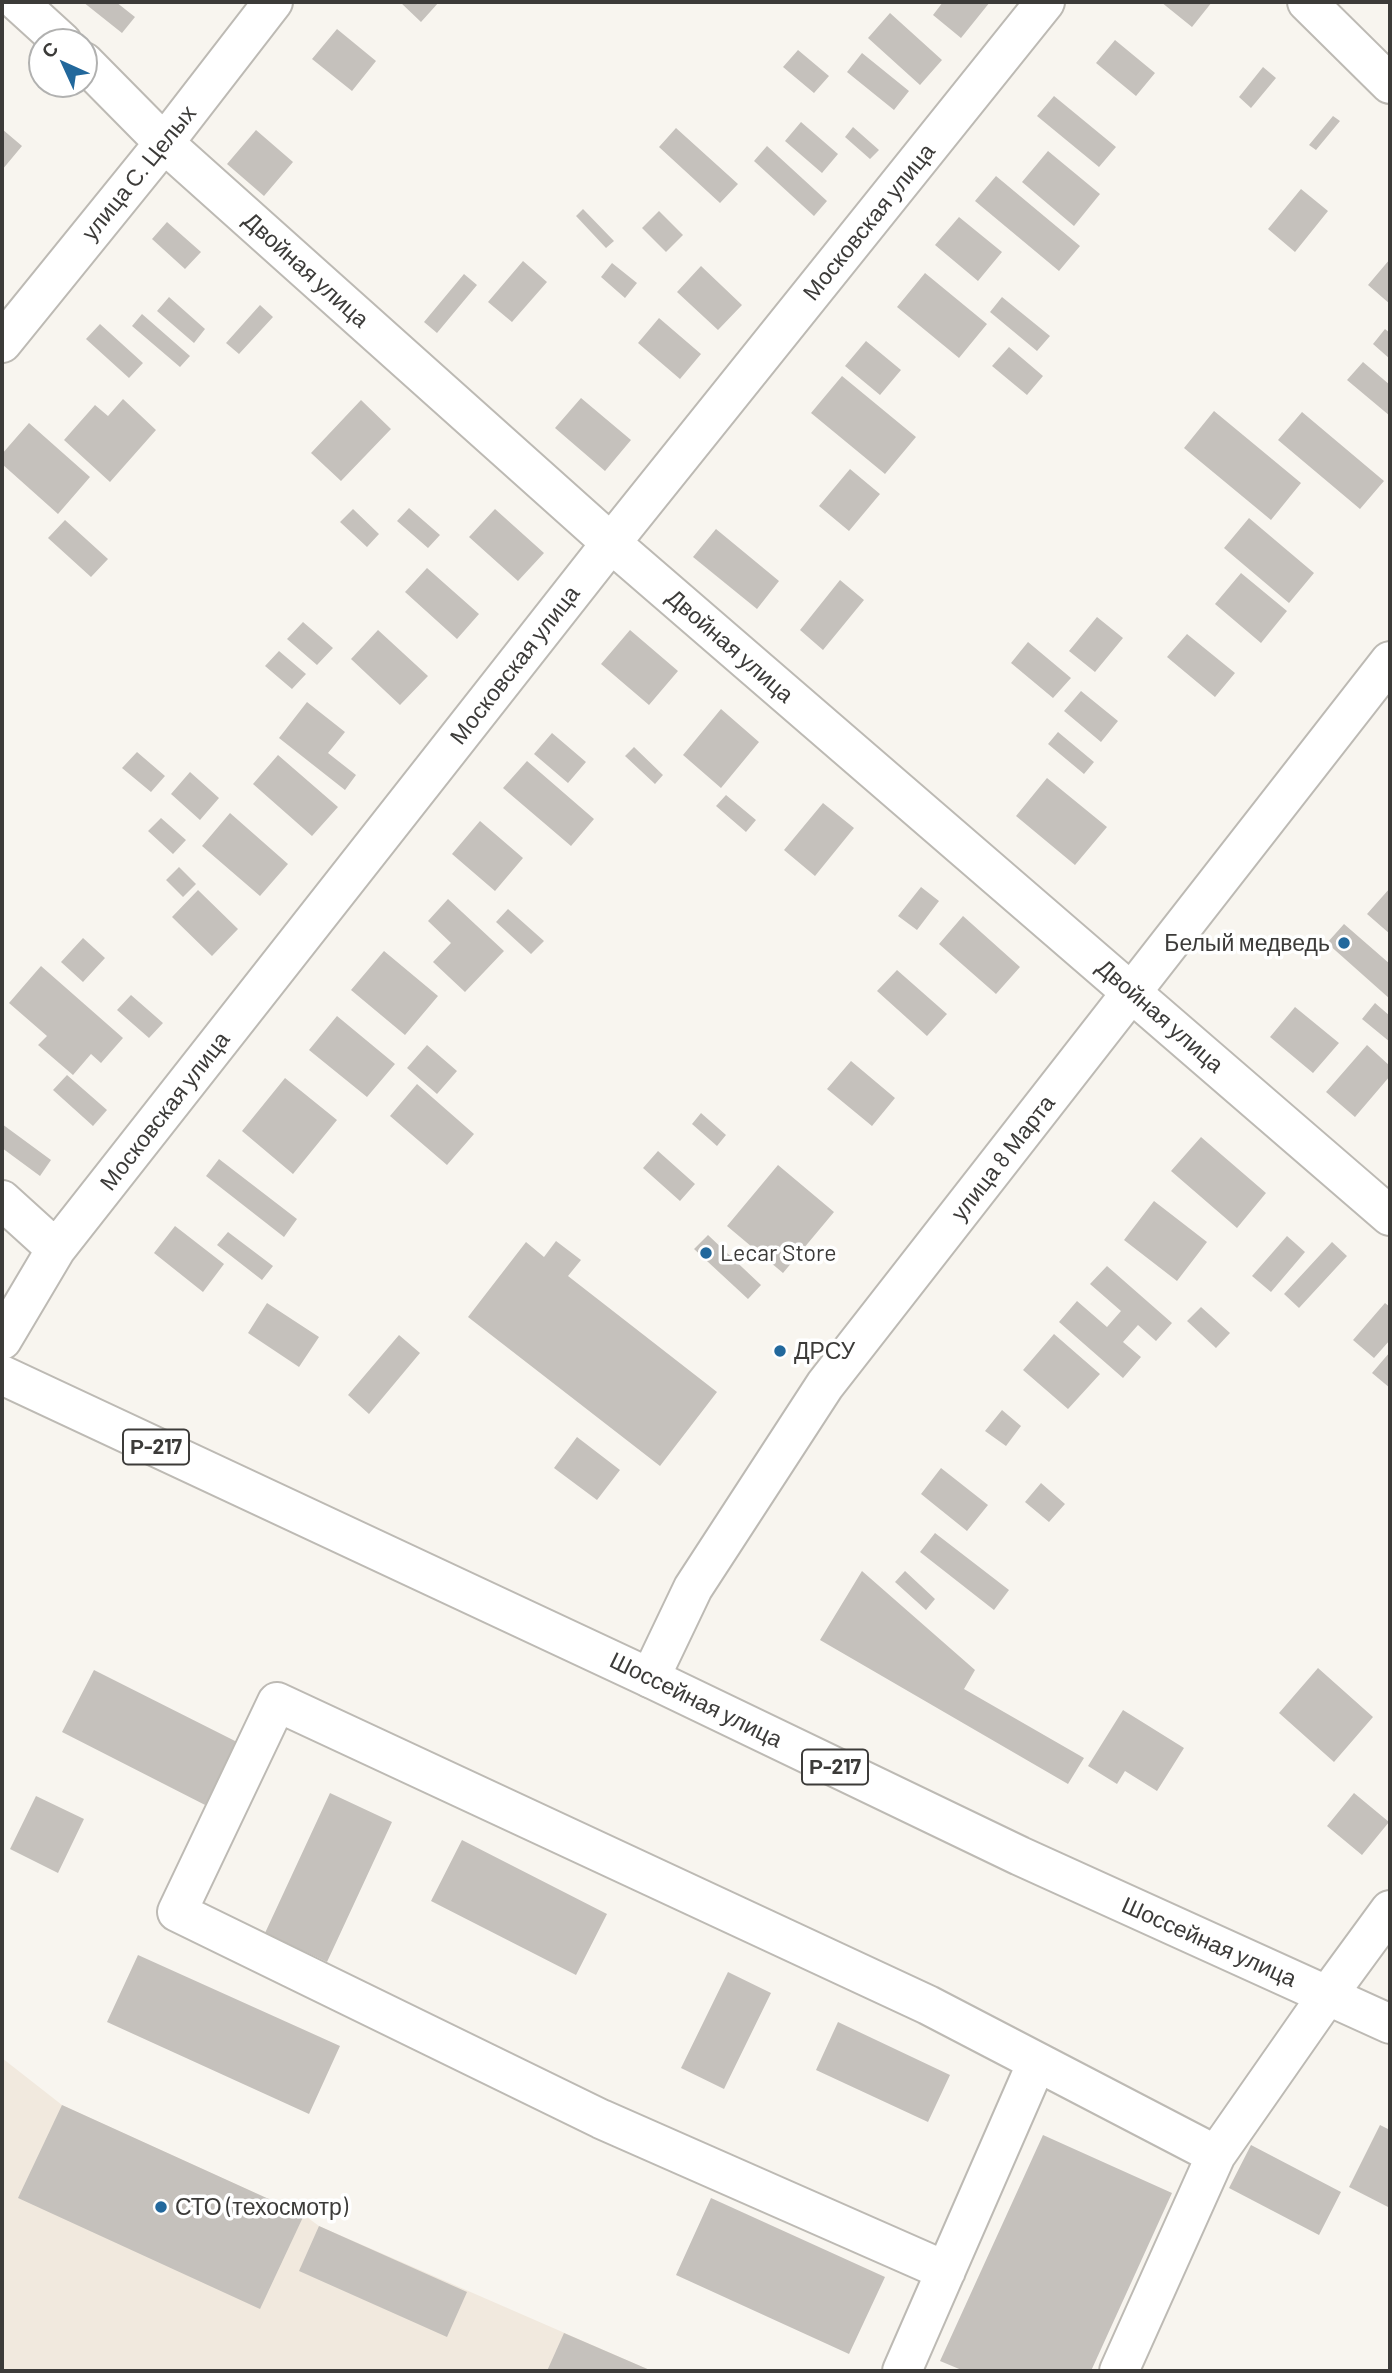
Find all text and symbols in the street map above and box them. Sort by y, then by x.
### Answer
north arrow [28,28,98,98]
text: С [36,36,62,62]
street label: улица С. Целых [76,100,202,246]
street label: Московская улица [797,138,941,306]
street label: Двойная улица [238,207,374,333]
street label: Московская улица [444,580,586,750]
street label: Двойная улица [661,583,799,709]
place label: Белый медведь [1164,929,1330,957]
marker: Белый медведь [1336,935,1352,951]
street label: Двойная улица [1091,953,1229,1079]
street label: Московская улица [94,1026,236,1196]
street label: улица 8 Марта [945,1090,1061,1226]
place label: Lecar Store [720,1239,837,1267]
marker: Lecar Store [698,1245,714,1261]
place label: ДРСУ [794,1337,855,1365]
marker: ДРСУ [772,1343,788,1359]
road number: Р-217 [123,1430,189,1464]
street label: Шоссейная улица [605,1646,787,1754]
road number: Р-217 [802,1750,868,1784]
street label: Шоссейная улица [1117,1891,1301,1993]
place label: СТО (техосмотр) [175,2193,348,2221]
marker: СТО (техосмотр) [153,2199,169,2215]

